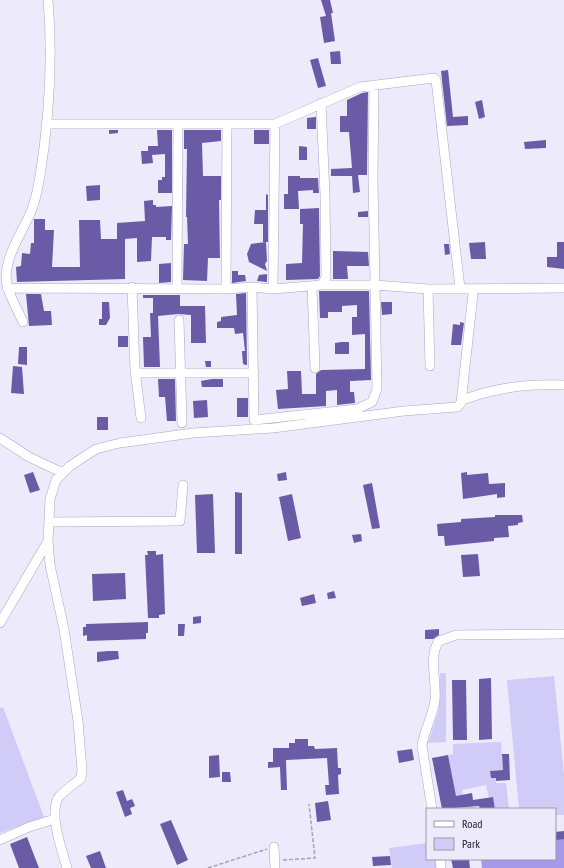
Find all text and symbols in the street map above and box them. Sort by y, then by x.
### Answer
legend [426,808,556,860]
text: Road [462,816,482,831]
text: Park [462,836,480,851]

